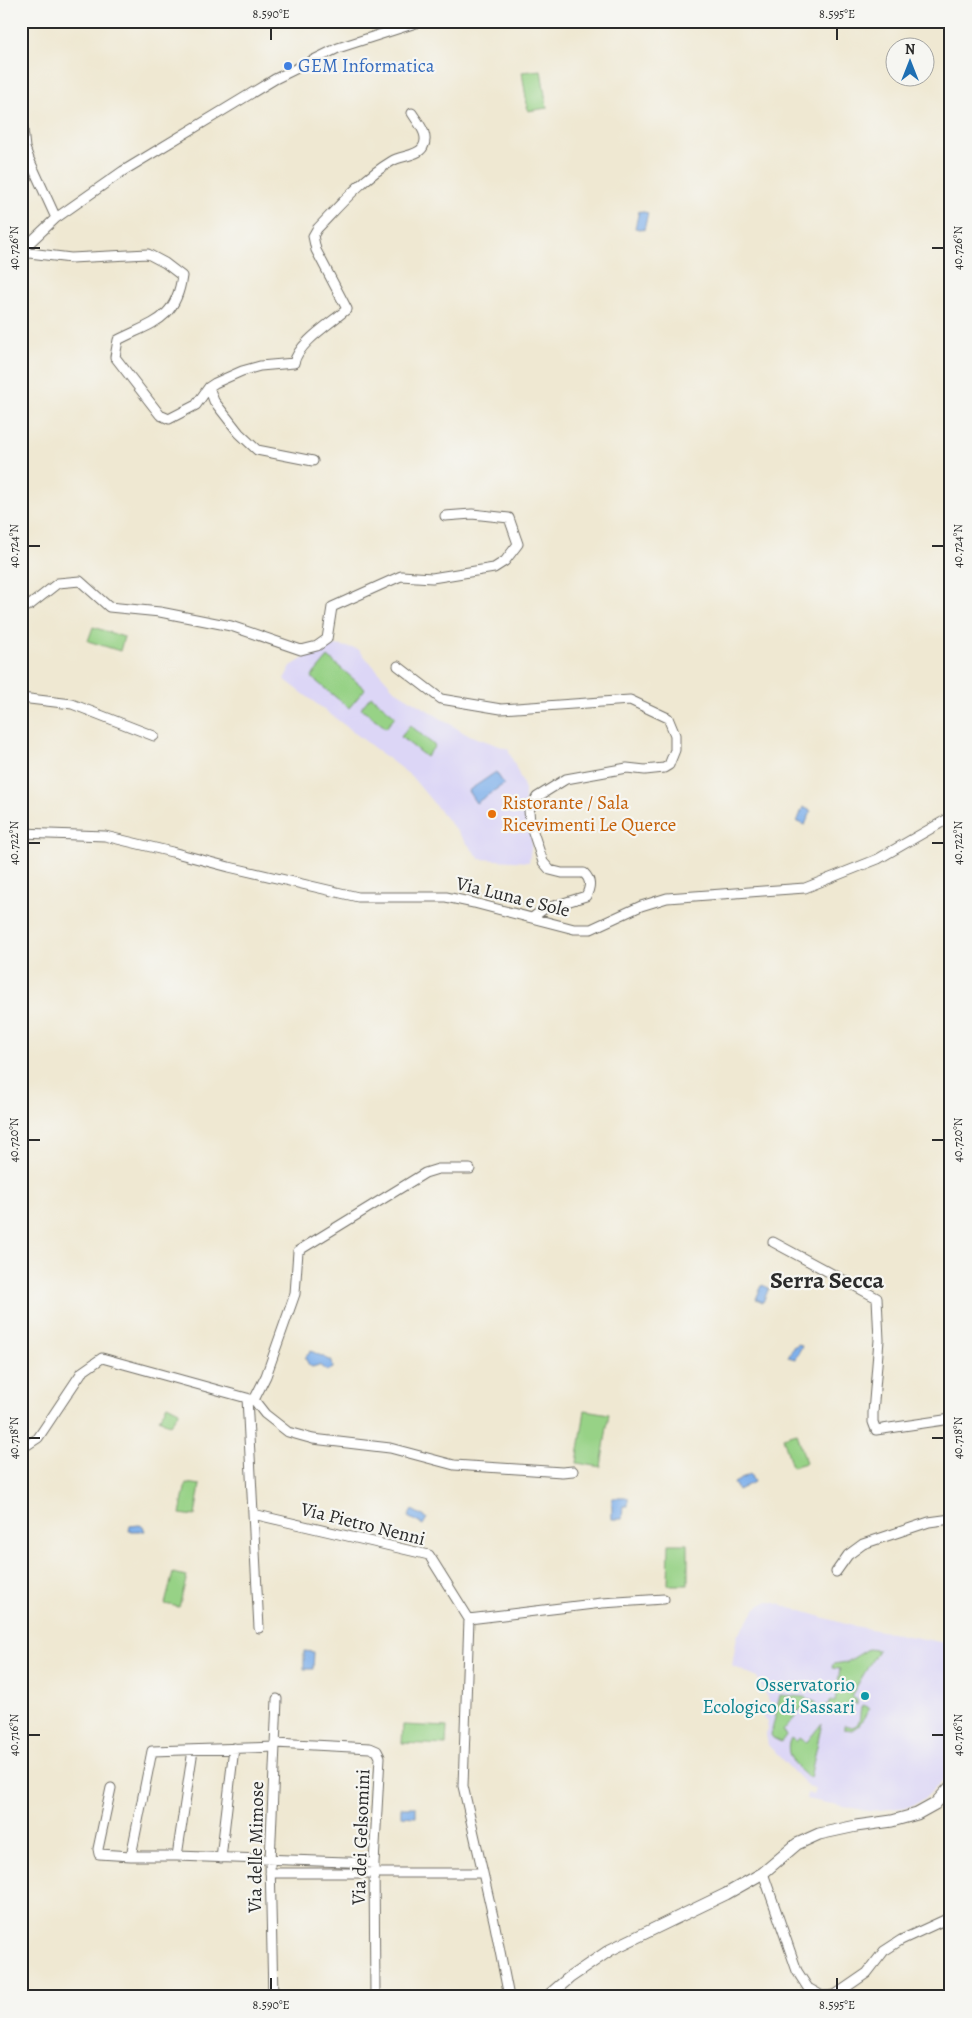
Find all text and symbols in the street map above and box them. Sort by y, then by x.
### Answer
text: 8.590°E [252,6,290,22]
text: 8.595°E [819,6,855,22]
north arrow [884,38,934,88]
text: N [905,40,915,59]
place label: GEM Informatica [298,53,435,79]
marker: GEM Informatica [282,60,294,72]
text: 40.726°N [6,226,22,270]
text: 40.726°N [950,226,966,270]
text: 40.724°N [6,524,22,568]
text: 40.724°N [950,524,966,568]
place label: Ristorante / Sala Ricevimenti Le Querce [502,790,676,838]
marker: Ristorante / Sala Ricevimenti Le Querce [486,808,498,820]
text: 40.722°N [6,821,22,865]
text: 40.722°N [950,821,966,865]
street label: Via Luna e Sole [452,870,573,924]
text: 40.720°N [6,1117,22,1162]
text: 40.720°N [950,1117,966,1162]
district label: Serra Secca [770,1264,885,1296]
text: 40.718°N [6,1416,22,1459]
text: 40.718°N [950,1416,966,1459]
street label: Via Pietro Nenni [297,1496,428,1552]
place label: Osservatorio Ecologico di Sassari [702,1672,855,1720]
marker: Osservatorio Ecologico di Sassari [859,1690,871,1702]
text: 40.716°N [6,1713,22,1756]
text: 40.716°N [950,1713,966,1756]
street label: Via dei Gelsomini [346,1769,376,1906]
street label: Via delle Mimose [242,1781,270,1914]
text: 8.590°E [252,1997,290,2013]
text: 8.595°E [819,1997,855,2013]

